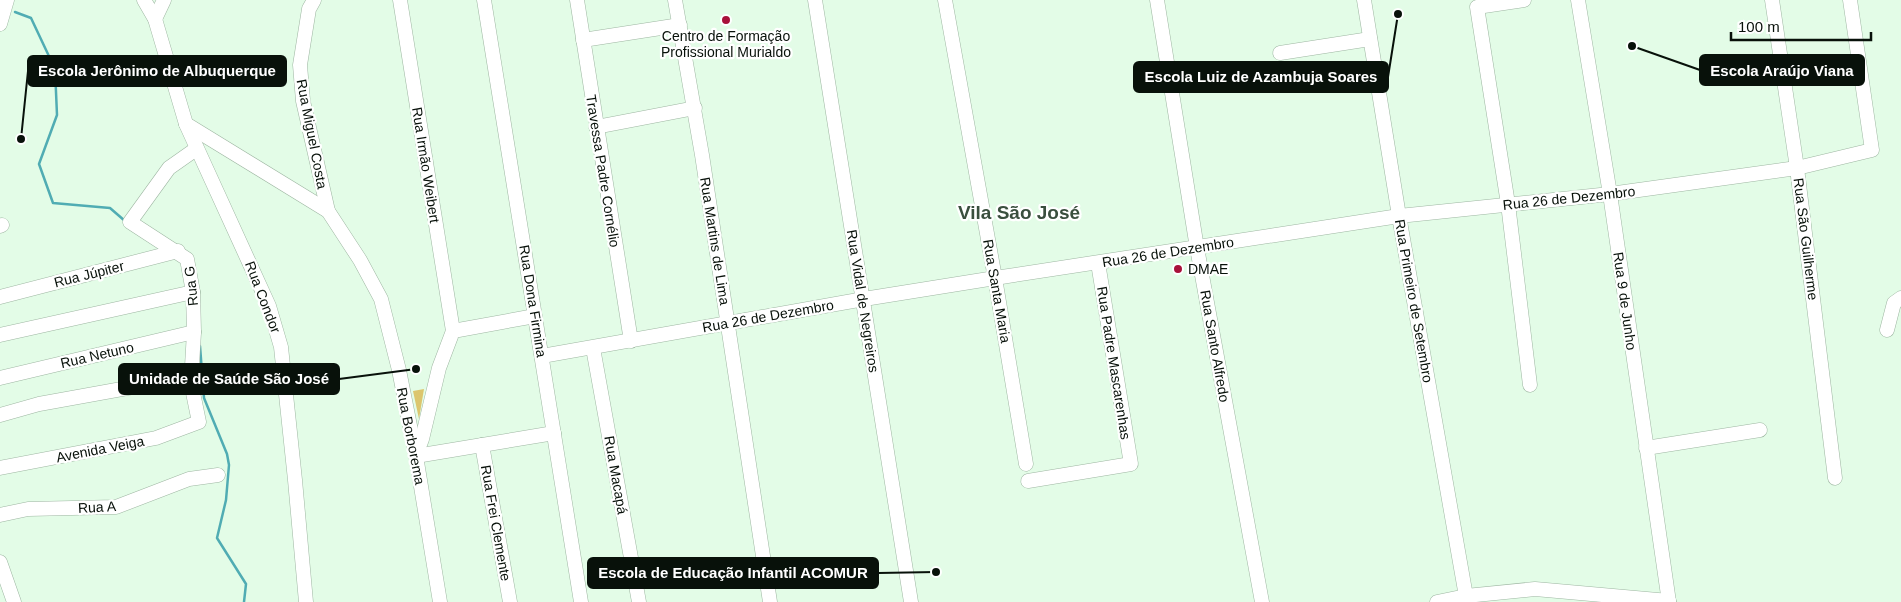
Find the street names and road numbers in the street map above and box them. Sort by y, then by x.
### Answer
street label: Rua Miguel Costa [294,78,331,190]
street label: Travessa Padre Cornélio [583,94,623,249]
street label: Rua Irmão Weibert [409,106,443,224]
street label: Rua Martins de Lima [697,176,733,306]
street label: Rua São Guilherme [1791,177,1821,301]
street label: Rua 26 de Dezembro [1502,183,1636,213]
street label: Rua Primeiro de Setembro [1392,218,1436,384]
street label: Rua Vidal de Negreiros [844,228,882,374]
street label: Rua 26 de Dezembro [1101,234,1235,270]
street label: Rua Santa Maria [980,238,1014,344]
street label: Rua Dona Firmina [516,244,550,359]
street label: Rua 9 de Junho [1610,251,1640,351]
street label: Rua Júpiter [52,257,126,290]
street label: Rua Condor [242,259,284,335]
street label: Rua G [181,265,201,307]
street label: Rua Padre Mascarenhas [1094,285,1134,441]
street label: Rua Santo Alfredo [1197,289,1233,404]
street label: Rua 26 de Dezembro [701,297,835,335]
street label: Rua Netuno [59,339,135,371]
street label: Rua Borborema [394,386,428,486]
street label: Avenida Veiga [55,433,146,465]
street label: Rua Macapá [601,435,631,516]
street label: Rua Frei Clemente [478,464,514,582]
street label: Rua A [78,498,117,516]

